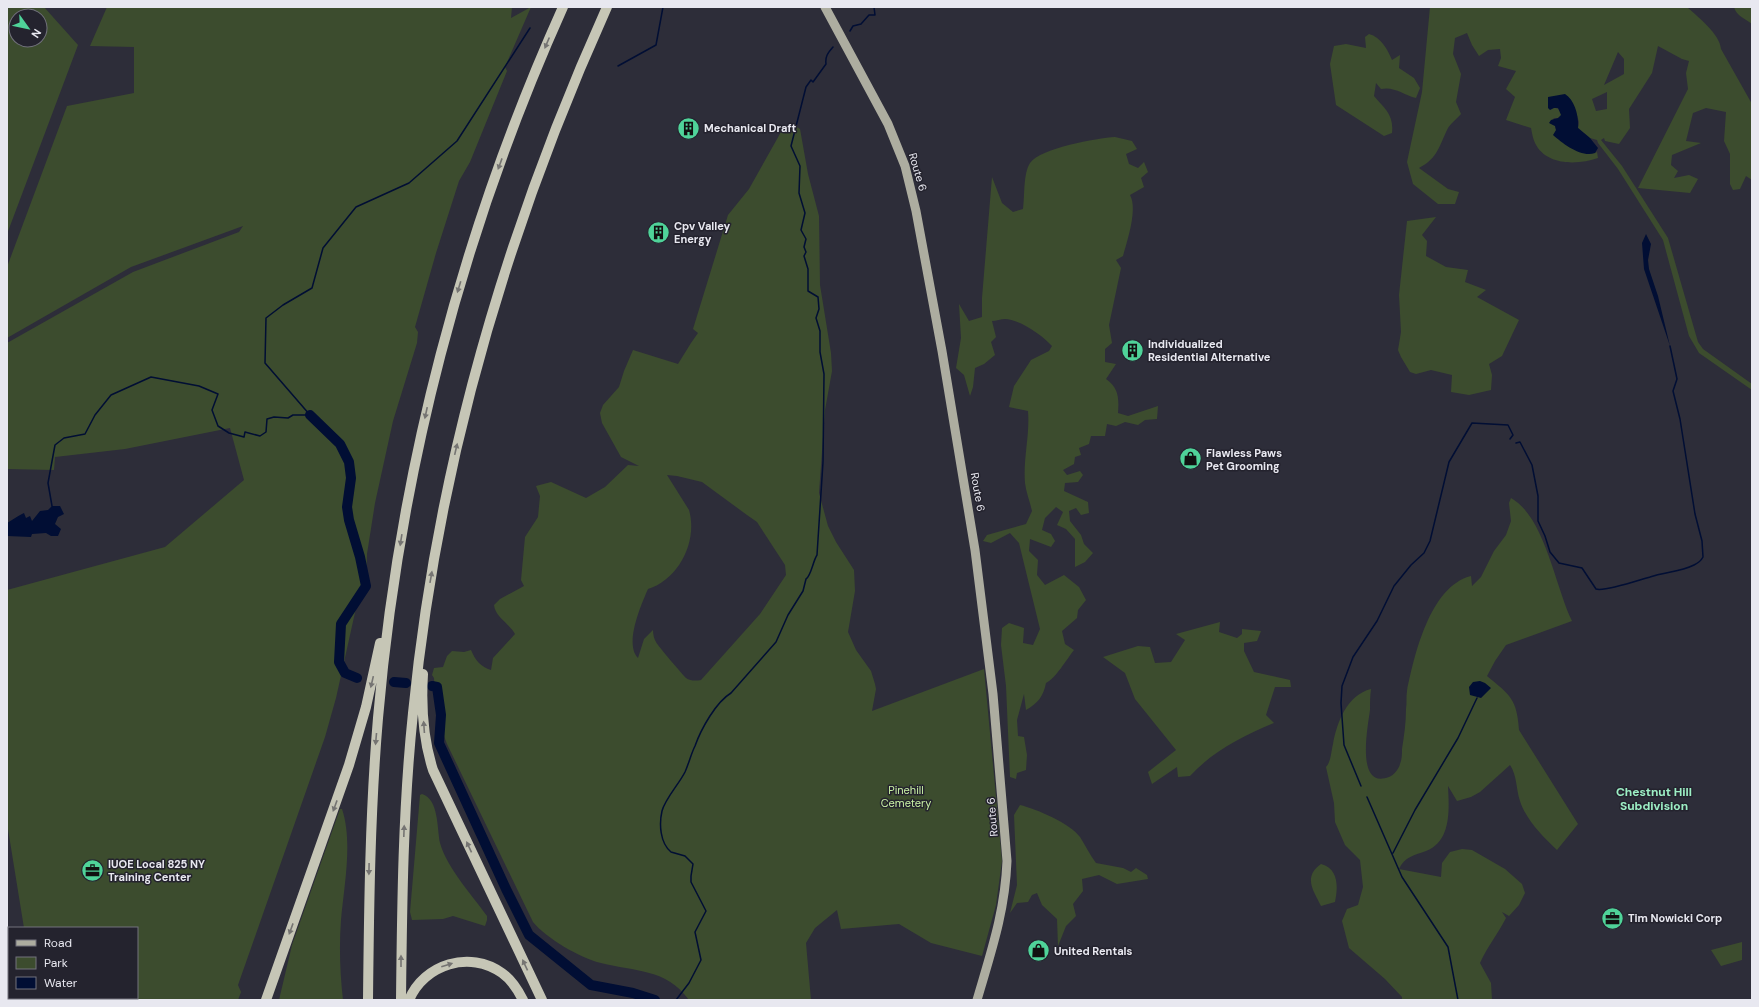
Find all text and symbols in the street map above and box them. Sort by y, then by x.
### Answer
north arrow [8,8,48,48]
text: N [28,26,44,41]
one-way arrow [544,37,550,48]
building icon: Mechanical Draft [676,115,702,141]
place label: Mechanical Draft [704,121,797,135]
street label: Route 6 [906,151,930,193]
one-way arrow [496,158,502,170]
building icon: Cpv Valley Energy [646,219,672,245]
place label: Cpv Valley Energy [674,219,731,246]
one-way arrow [456,281,462,293]
building icon: Individualized Residential Alternative [1119,337,1145,363]
place label: Individualized Residential Alternative [1148,337,1271,364]
one-way arrow [423,407,429,419]
one-way arrow [454,443,460,455]
shop icon: Flawless Paws Pet Grooming [1178,446,1204,472]
place label: Flawless Paws Pet Grooming [1206,446,1282,473]
street label: Route 6 [968,471,988,513]
one-way arrow [398,534,404,546]
one-way arrow [428,571,434,583]
one-way arrow [368,675,374,688]
one-way arrow [420,720,427,733]
one-way arrow [373,733,379,745]
park label: Pinehill Cemetery [881,783,931,810]
district label: Chestnut Hill Subdivision [1616,784,1692,814]
street label: Route 6 [983,797,1001,837]
one-way arrow [331,800,337,812]
one-way arrow [401,824,407,837]
one-way arrow [466,842,472,853]
office icon: IUOE Local 825 NY Training Center [80,857,106,883]
place label: IUOE Local 825 NY Training Center [108,857,205,884]
one-way arrow [366,863,373,875]
office icon: Tim Nowicki Corp [1600,905,1626,931]
place label: Tim Nowicki Corp [1628,911,1722,925]
one-way arrow [288,923,294,935]
legend [8,927,138,999]
text: Road [44,935,72,951]
shop icon: United Rentals [1026,938,1052,964]
place label: United Rentals [1054,944,1133,958]
one-way arrow [398,954,404,967]
text: Park [44,955,68,971]
one-way arrow [522,959,528,970]
one-way arrow [441,962,453,968]
text: Water [44,975,78,991]

